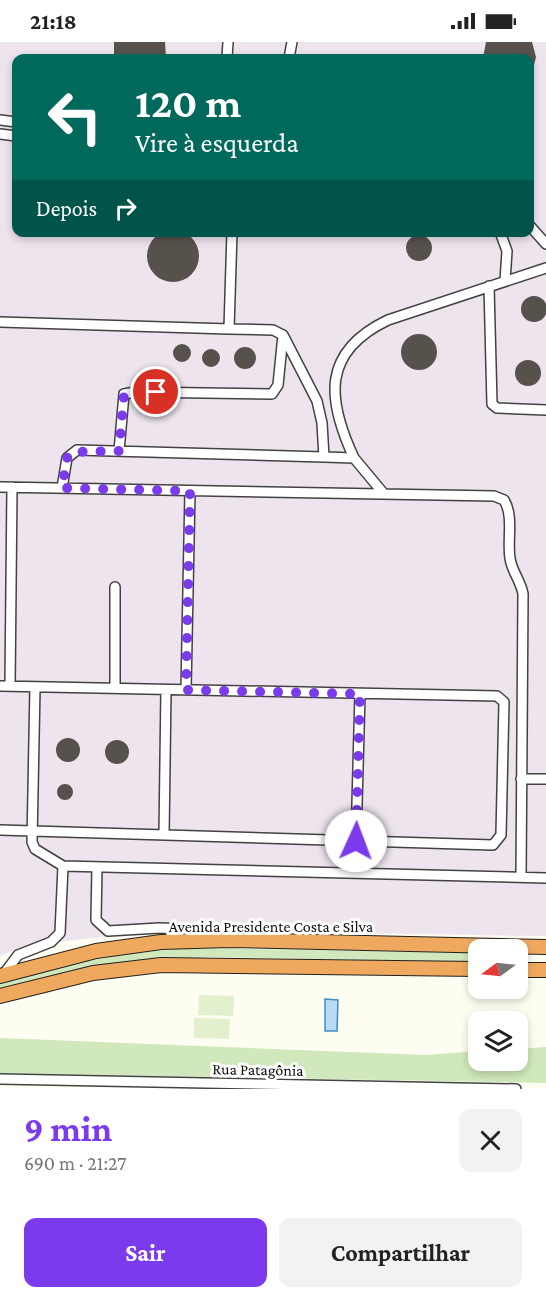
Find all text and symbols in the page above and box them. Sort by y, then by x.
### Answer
text: 21:18 [30,9,77,34]
icon: left [36,78,114,156]
text: 120 m [135,79,241,126]
text: Vire à esquerda [135,128,299,158]
icon: right [109,192,142,225]
text: Depois [36,196,97,221]
pin [130,366,181,417]
icon: arrive [139,375,172,408]
position arrow [324,809,388,873]
street label: Avenida Presidente Costa e Silva [169,918,374,935]
north arrow [468,939,528,999]
map controls [468,939,528,1071]
button: layers [468,1011,528,1071]
street label: Rua Patagônia [212,1060,304,1080]
text: 9 min [24,1109,112,1149]
button: close [459,1109,522,1172]
text: 690 m · 21:27 [24,1152,126,1174]
button: Sair [24,1218,267,1287]
button: Compartilhar [279,1218,522,1287]

